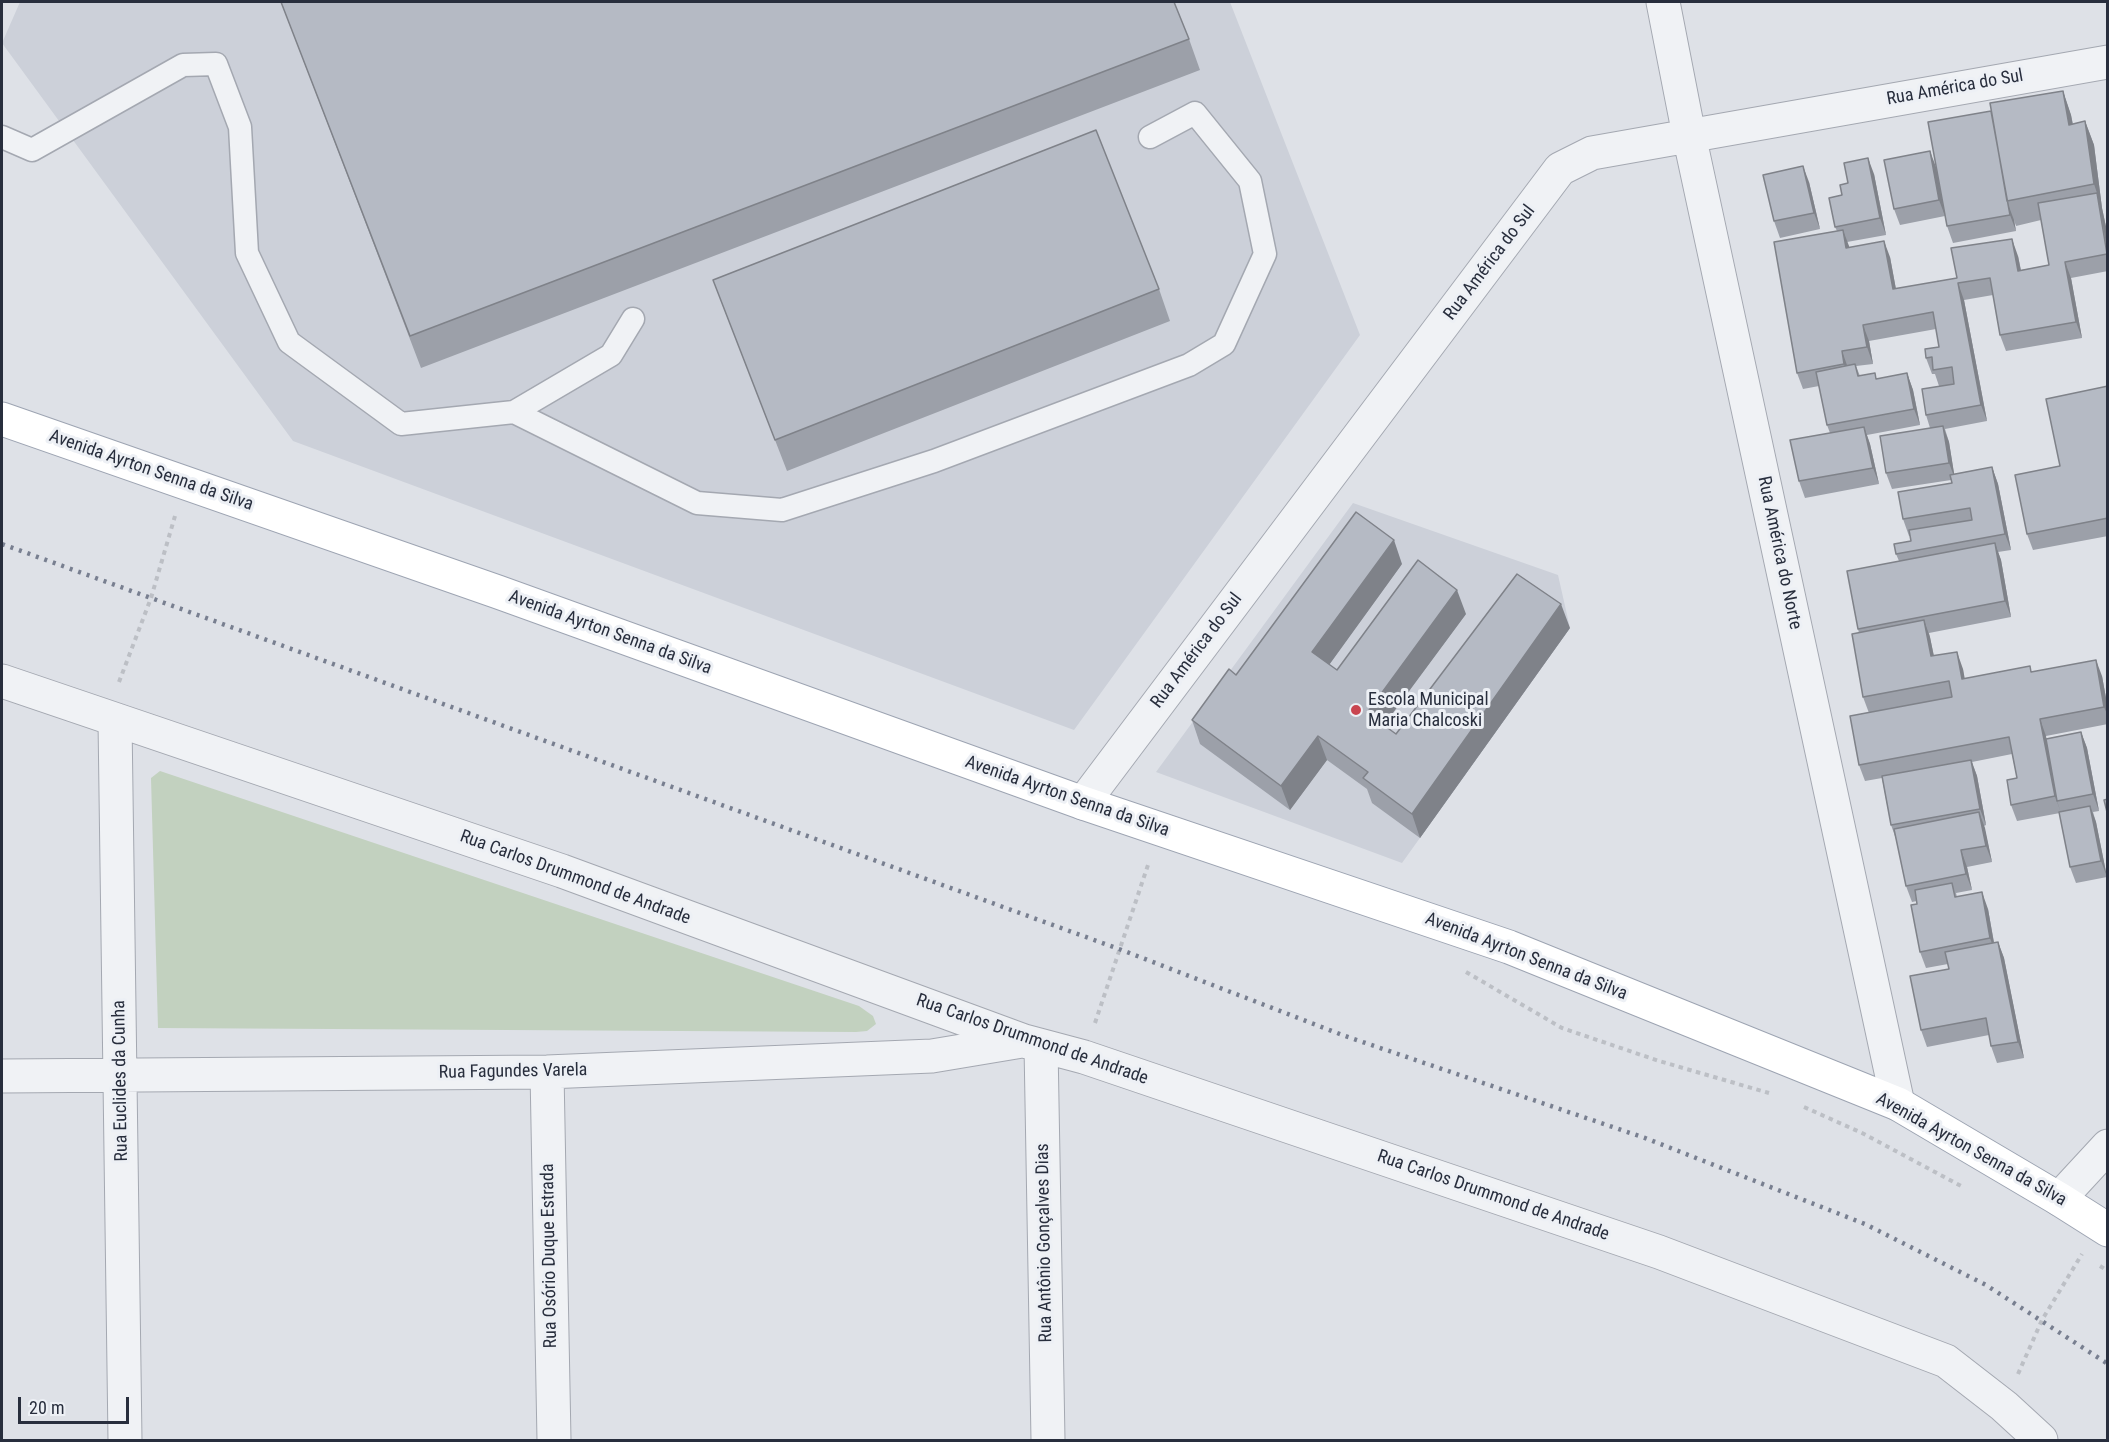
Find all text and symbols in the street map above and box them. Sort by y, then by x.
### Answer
street label: Rua América do Sul [1885,65,2025,111]
street label: Rua América do Sul [1440,201,1540,325]
street label: Avenida Ayrton Senna da Silva [46,426,256,516]
street label: Rua América do Norte [1752,474,1806,632]
street label: Avenida Ayrton Senna da Silva [506,586,714,680]
street label: Rua América do Sul [1147,589,1247,713]
place label: Escola Municipal Maria Chalcoski [1368,689,1489,732]
marker: Escola Municipal Maria Chalcoski [1349,703,1363,717]
street label: Avenida Ayrton Senna da Silva [962,752,1172,842]
street label: Rua Carlos Drummond de Andrade [457,826,693,930]
street label: Avenida Ayrton Senna da Silva [1422,909,1630,1005]
street label: Rua Carlos Drummond de Andrade [913,990,1151,1090]
street label: Rua Euclides da Cunha [109,1000,133,1162]
street label: Rua Fagundes Varela [438,1060,588,1084]
street label: Avenida Ayrton Senna da Silva [1872,1089,2070,1211]
street label: Rua Antônio Gonçalves Dias [1032,1143,1058,1343]
street label: Rua Carlos Drummond de Andrade [1374,1146,1612,1246]
street label: Rua Osório Duque Estrada [538,1163,562,1349]
scale bar [21,1385,132,1423]
text: 20 m [29,1397,64,1418]

